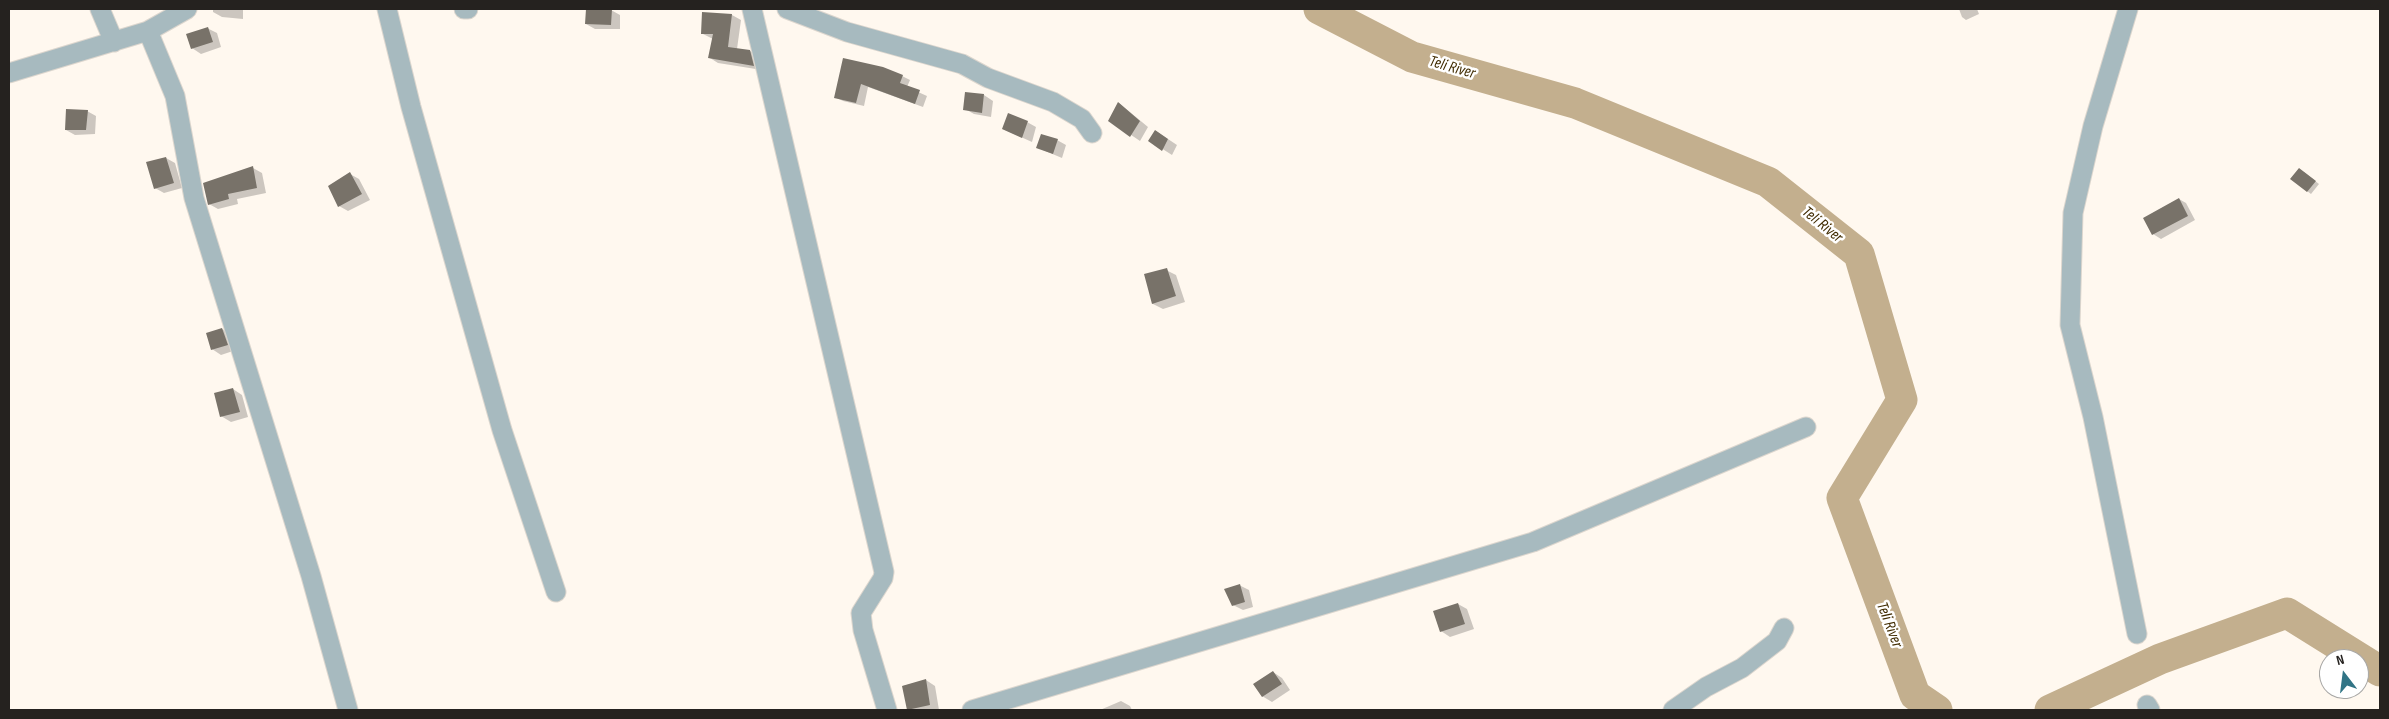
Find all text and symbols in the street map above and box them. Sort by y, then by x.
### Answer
water label: Teli River [1427,52,1477,84]
water label: Teli River [1798,203,1846,247]
water label: Teli River [1872,600,1906,650]
north arrow [2319,649,2369,699]
text: N [2334,651,2346,669]

